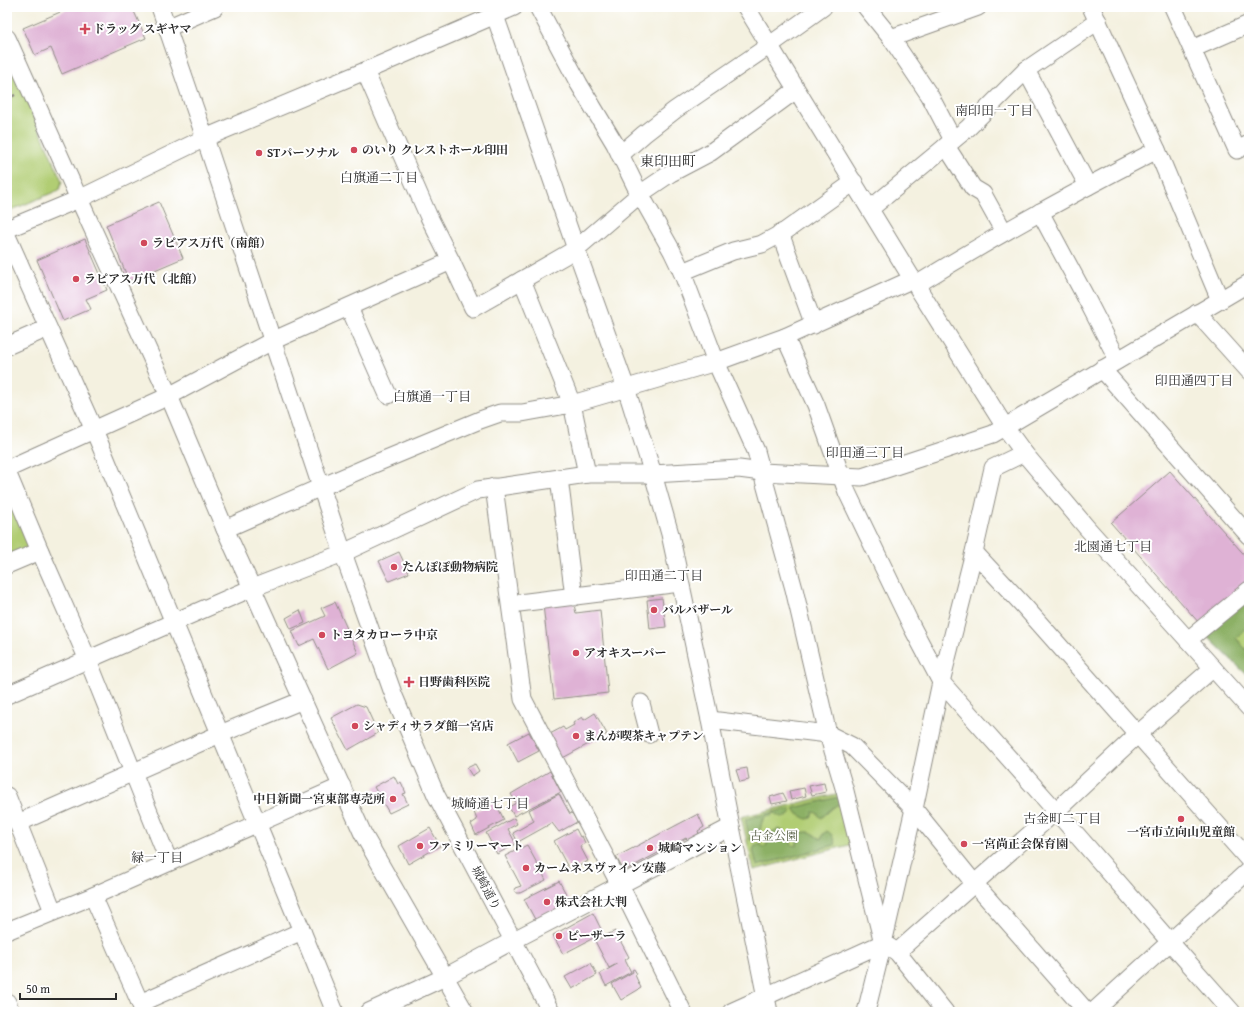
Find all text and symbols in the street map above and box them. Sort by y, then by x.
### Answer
place label: ドラッグ スギヤマ [93,20,191,37]
marker: ドラッグ スギヤマ [80,24,90,34]
district label: 南印田一丁目 [955,101,1033,120]
place label: のいり クレストホール印田 [362,141,508,158]
place label: STパーソナル [267,144,339,161]
marker: のいり クレストホール印田 [349,145,359,155]
marker: STパーソナル [254,148,264,158]
district label: 東印田町 [640,151,696,171]
district label: 白旗通二丁目 [340,168,418,187]
place label: ラピアス万代（南館） [152,234,272,251]
marker: ラピアス万代（南館） [139,238,149,248]
place label: ラピアス万代（北館） [84,270,204,287]
marker: ラピアス万代（北館） [71,274,81,284]
district label: 印田通四丁目 [1155,371,1233,390]
district label: 白旗通一丁目 [393,387,471,406]
district label: 印田通三丁目 [826,443,904,462]
district label: 北園通七丁目 [1074,537,1152,556]
place label: たんぽぽ動物病院 [402,558,498,575]
marker: たんぽぽ動物病院 [389,562,399,572]
district label: 印田通二丁目 [625,566,703,585]
place label: バルバザール [662,601,733,618]
marker: バルバザール [649,605,659,615]
place label: トヨタカローラ中京 [330,626,438,643]
marker: トヨタカローラ中京 [317,630,327,640]
place label: アオキスーパー [584,644,666,661]
marker: アオキスーパー [571,648,581,658]
place label: 日野歯科医院 [418,673,490,690]
marker: 日野歯科医院 [403,676,415,688]
place label: シャディサラダ館一宮店 [363,717,494,734]
marker: シャディサラダ館一宮店 [350,721,360,731]
place label: まんが喫茶キャプテン [584,727,703,744]
marker: まんが喫茶キャプテン [571,731,581,741]
place label: 中日新聞一宮東部専売所 [253,790,385,807]
marker: 中日新聞一宮東部専売所 [388,794,398,804]
district label: 城崎通七丁目 [451,794,529,813]
district label: 古金町二丁目 [1023,809,1101,828]
marker: 一宮市立向山児童館 [1176,814,1186,824]
place label: 一宮市立向山児童館 [1127,823,1235,840]
park label: 古金公園 [750,827,798,844]
place label: 一宮尚正会保育園 [972,835,1068,852]
place label: ファミリーマート [428,837,524,854]
place label: 城崎マンション [658,839,741,856]
marker: 一宮尚正会保育園 [959,839,969,849]
marker: ファミリーマート [415,841,425,851]
marker: 城崎マンション [645,843,655,853]
district label: 緑一丁目 [131,848,183,867]
place label: カームネスヴァイン安藤 [534,859,666,876]
street label: 城崎通り [468,863,505,913]
marker: カームネスヴァイン安藤 [521,863,531,873]
place label: 株式会社大判 [555,893,627,910]
marker: 株式会社大判 [542,897,552,907]
place label: ピーザーラ [567,927,627,944]
marker: ピーザーラ [554,931,564,941]
scale bar [20,975,116,1001]
text: 50 m [26,980,50,997]

